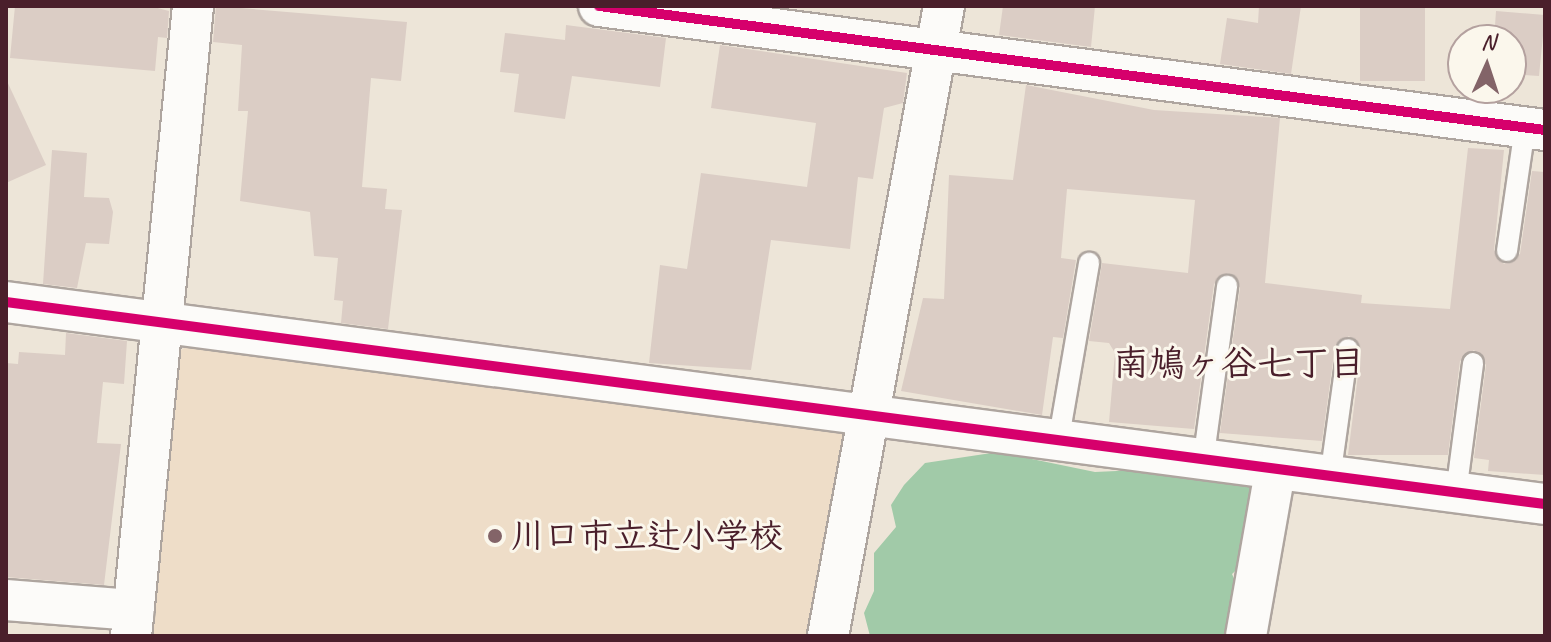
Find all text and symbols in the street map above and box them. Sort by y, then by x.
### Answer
north arrow [1447,24,1527,104]
text: N [1481,28,1496,56]
district label: 南鳩ヶ谷七丁目 [1113,342,1365,386]
place label: 川口市立辻小学校 [511,516,783,556]
marker: 川口市立辻小学校 [486,527,504,545]

